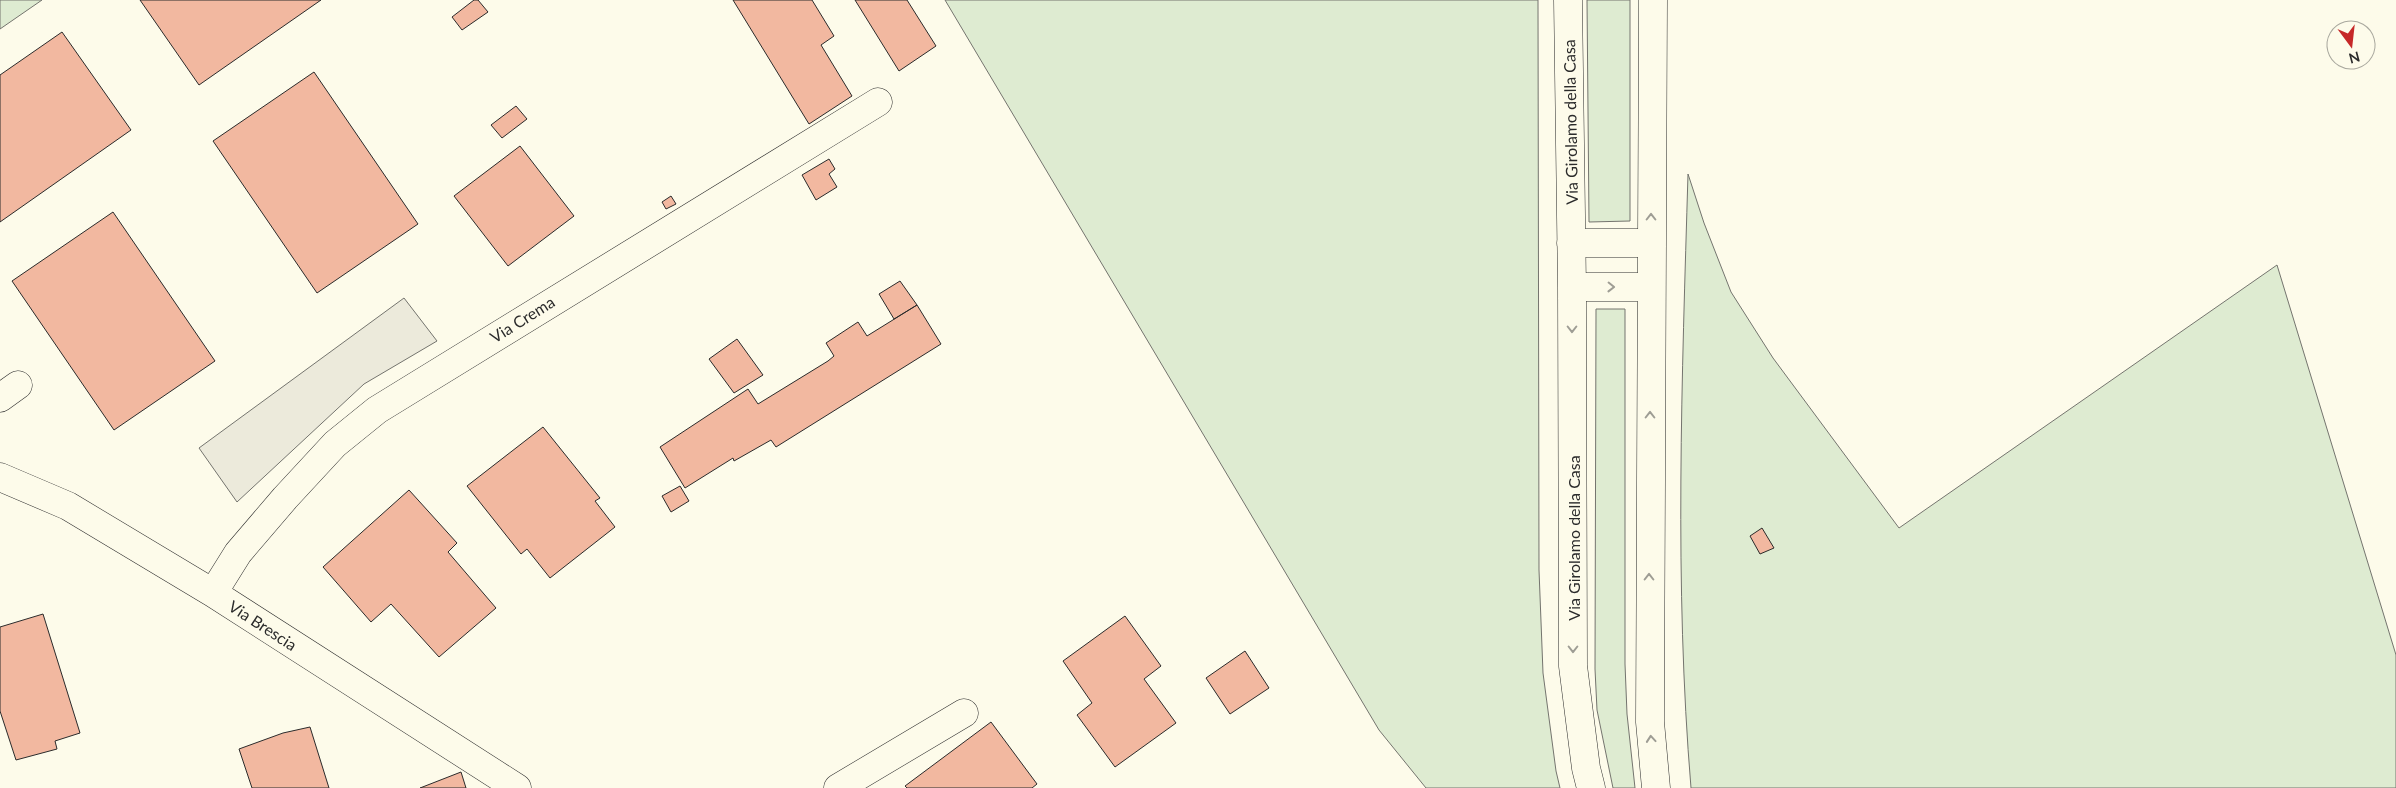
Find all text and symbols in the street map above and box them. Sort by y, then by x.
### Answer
north arrow [2326,20,2376,70]
street label: Via Girolamo della Casa [1559,39,1581,205]
text: N [2347,48,2362,68]
one-way arrow [1646,213,1656,220]
one-way arrow [1608,282,1616,292]
street label: Via Crema [486,292,558,346]
one-way arrow [1567,325,1577,333]
one-way arrow [1645,410,1655,418]
street label: Via Girolamo della Casa [1564,455,1583,621]
one-way arrow [1644,573,1654,580]
street label: Via Brescia [225,596,301,654]
one-way arrow [1568,645,1578,653]
one-way arrow [1646,735,1657,743]

